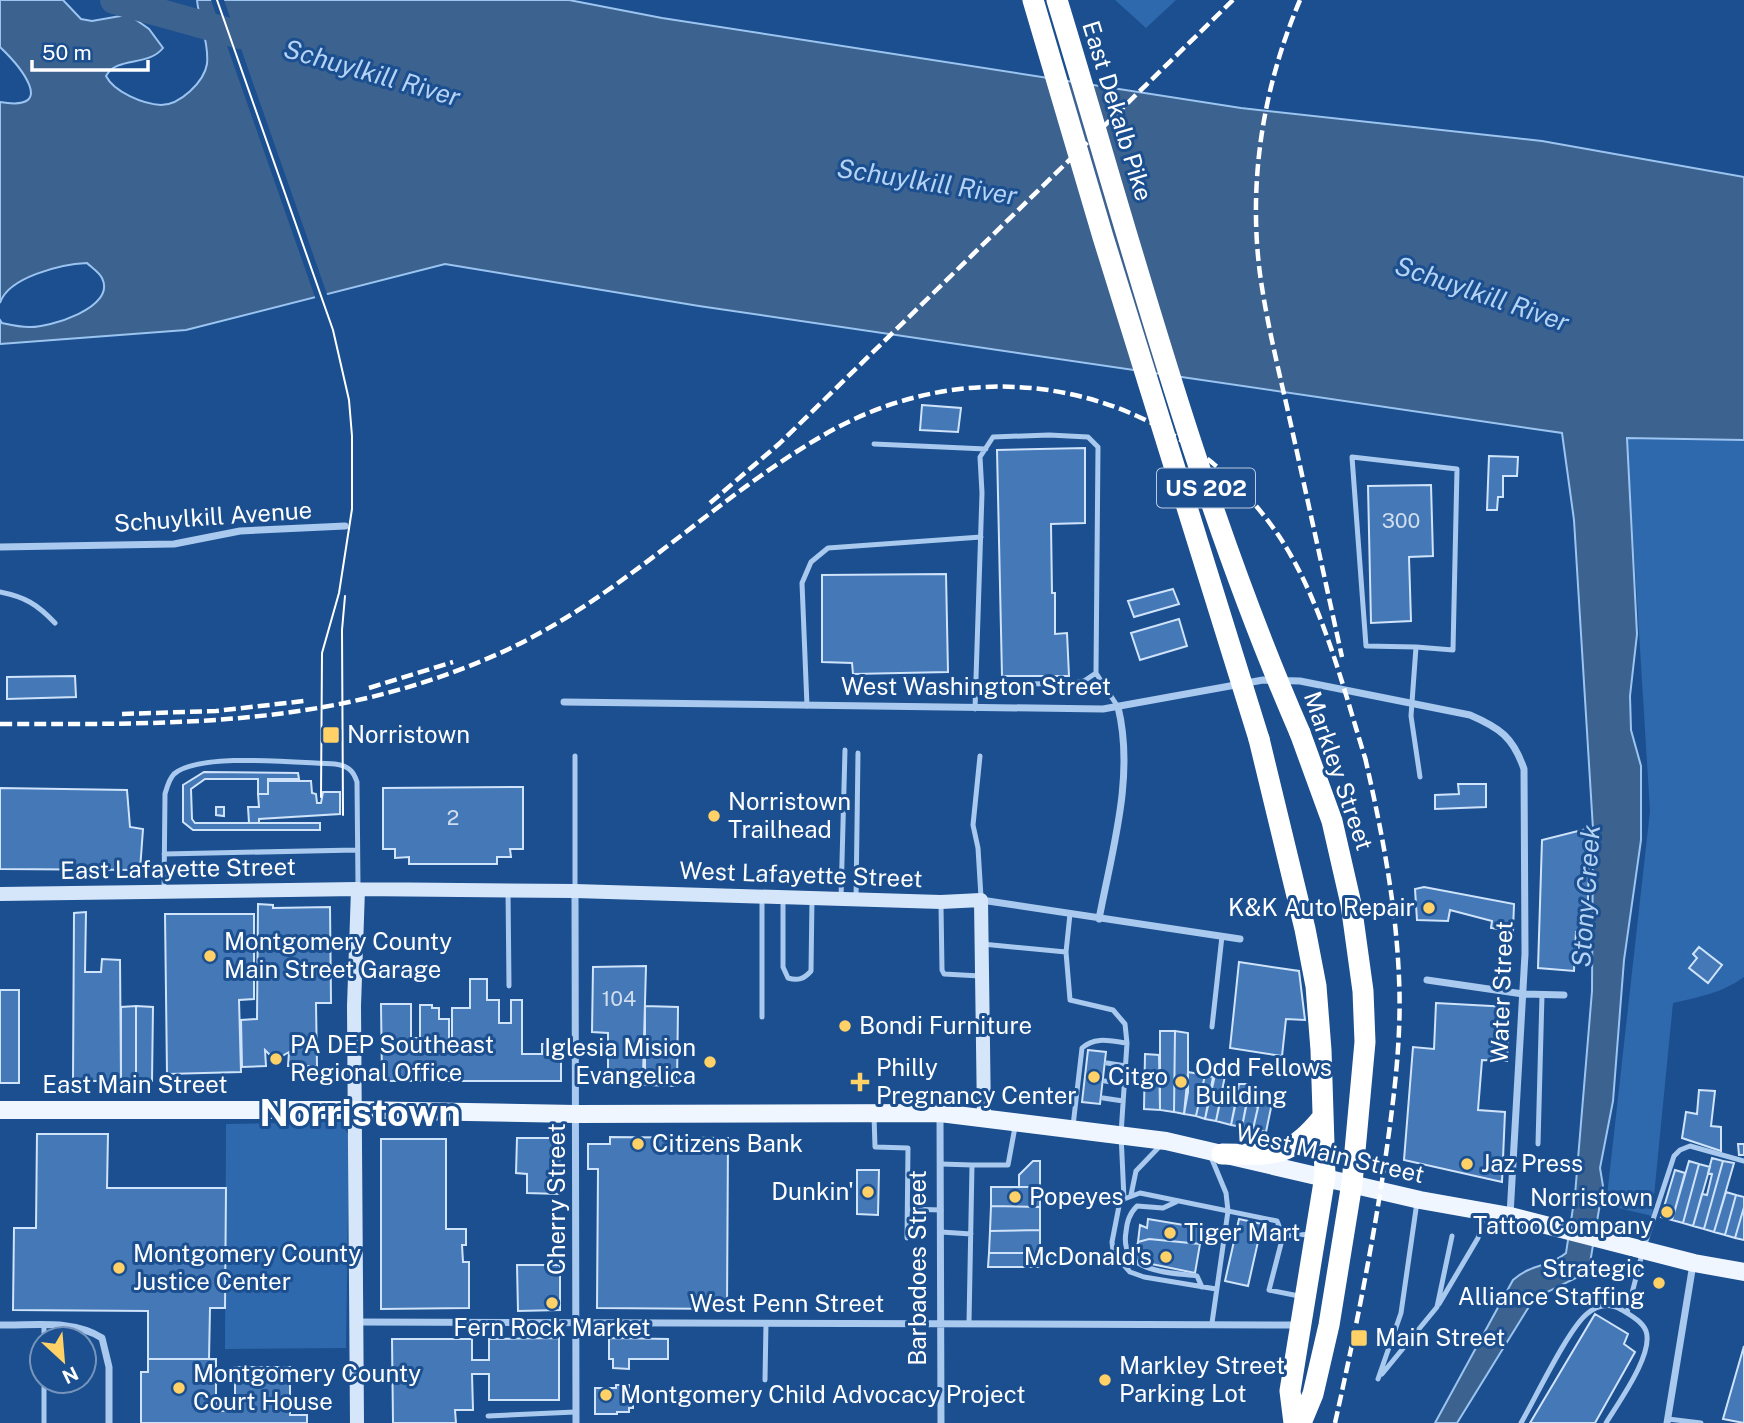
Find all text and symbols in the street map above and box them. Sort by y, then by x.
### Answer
street label: East Dekalb Pike [1077,17,1159,204]
scale bar [32,28,147,72]
water label: Schuylkill River [280,33,464,113]
text: 50 m [42,40,92,65]
water label: Schuylkill River [835,152,1020,211]
water label: Schuylkill River [1391,249,1573,338]
road number: US 202 [1157,468,1255,508]
street label: Schuylkill Avenue [113,495,313,537]
house number: 300 [1382,508,1420,533]
street label: West Washington Street [841,672,1111,700]
street label: Markley Street [1299,688,1379,854]
place label: Norristown [347,720,470,748]
marker: Norristown [321,725,341,745]
place label: Norristown Trailhead [728,787,851,843]
house number: 2 [447,805,459,830]
marker: Norristown Trailhead [706,808,722,824]
water label: Stony Creek [1565,824,1606,968]
street label: East Lafayette Street [60,852,296,884]
street label: West Lafayette Street [679,856,923,892]
place label: K&K Auto Repair [1228,893,1415,921]
marker: K&K Auto Repair [1421,900,1437,916]
street label: Water Street [1485,920,1517,1064]
place label: Montgomery County Main Street Garage [224,927,452,983]
marker: Montgomery County Main Street Garage [202,948,218,964]
house number: 104 [602,986,636,1011]
place label: Bondi Furniture [859,1011,1032,1039]
marker: Bondi Furniture [837,1018,853,1034]
place label: PA DEP Southeast Regional Office [290,1030,494,1086]
place label: Iglesia Mision Evangelica [544,1033,696,1089]
marker: PA DEP Southeast Regional Office [268,1051,284,1067]
place label: Philly Pregnancy Center [876,1053,1077,1109]
place label: Odd Fellows Building [1195,1053,1332,1109]
marker: Iglesia Mision Evangelica [702,1054,718,1070]
place label: Citgo [1108,1062,1168,1090]
marker: Citgo [1086,1069,1102,1085]
street label: East Main Street [42,1070,228,1098]
marker: Philly Pregnancy Center [850,1072,870,1092]
marker: Odd Fellows Building [1173,1074,1189,1090]
district label: Norristown [259,1090,461,1135]
street label: West Main Street [1233,1118,1427,1188]
street label: Cherry Street [542,1123,570,1275]
place label: Citizens Bank [652,1129,803,1157]
marker: Citizens Bank [630,1136,646,1152]
place label: Jaz Press [1481,1149,1583,1177]
marker: Jaz Press [1459,1156,1475,1172]
street label: Barbadoes Street [903,1170,931,1366]
place label: Dunkin' [771,1177,854,1205]
place label: Popeyes [1029,1182,1124,1210]
place label: Norristown Tattoo Company [1473,1183,1653,1239]
marker: Dunkin' [860,1184,876,1200]
marker: Popeyes [1007,1189,1023,1205]
marker: Norristown Tattoo Company [1659,1204,1675,1220]
place label: Tiger Mart [1184,1218,1300,1246]
marker: Tiger Mart [1162,1225,1178,1241]
place label: Montgomery County Justice Center [133,1239,361,1295]
place label: McDonald's [1024,1242,1152,1270]
marker: McDonald's [1158,1249,1174,1265]
place label: Strategic Alliance Staffing [1458,1254,1645,1310]
marker: Montgomery County Justice Center [111,1260,127,1276]
marker: Strategic Alliance Staffing [1651,1275,1667,1291]
street label: West Penn Street [690,1289,884,1317]
marker: Fern Rock Market [544,1295,560,1311]
place label: Fern Rock Market [453,1313,651,1341]
place label: Main Street [1375,1323,1505,1351]
north arrow [28,1325,98,1395]
marker: Main Street [1349,1328,1369,1348]
place label: Markley Street Parking Lot [1119,1351,1285,1407]
place label: Montgomery County Court House [193,1359,421,1415]
text: N [59,1362,82,1388]
marker: Markley Street Parking Lot [1097,1372,1113,1388]
marker: Montgomery County Court House [171,1380,187,1396]
place label: Montgomery Child Advocacy Project [620,1380,1026,1408]
marker: Montgomery Child Advocacy Project [598,1387,614,1403]

